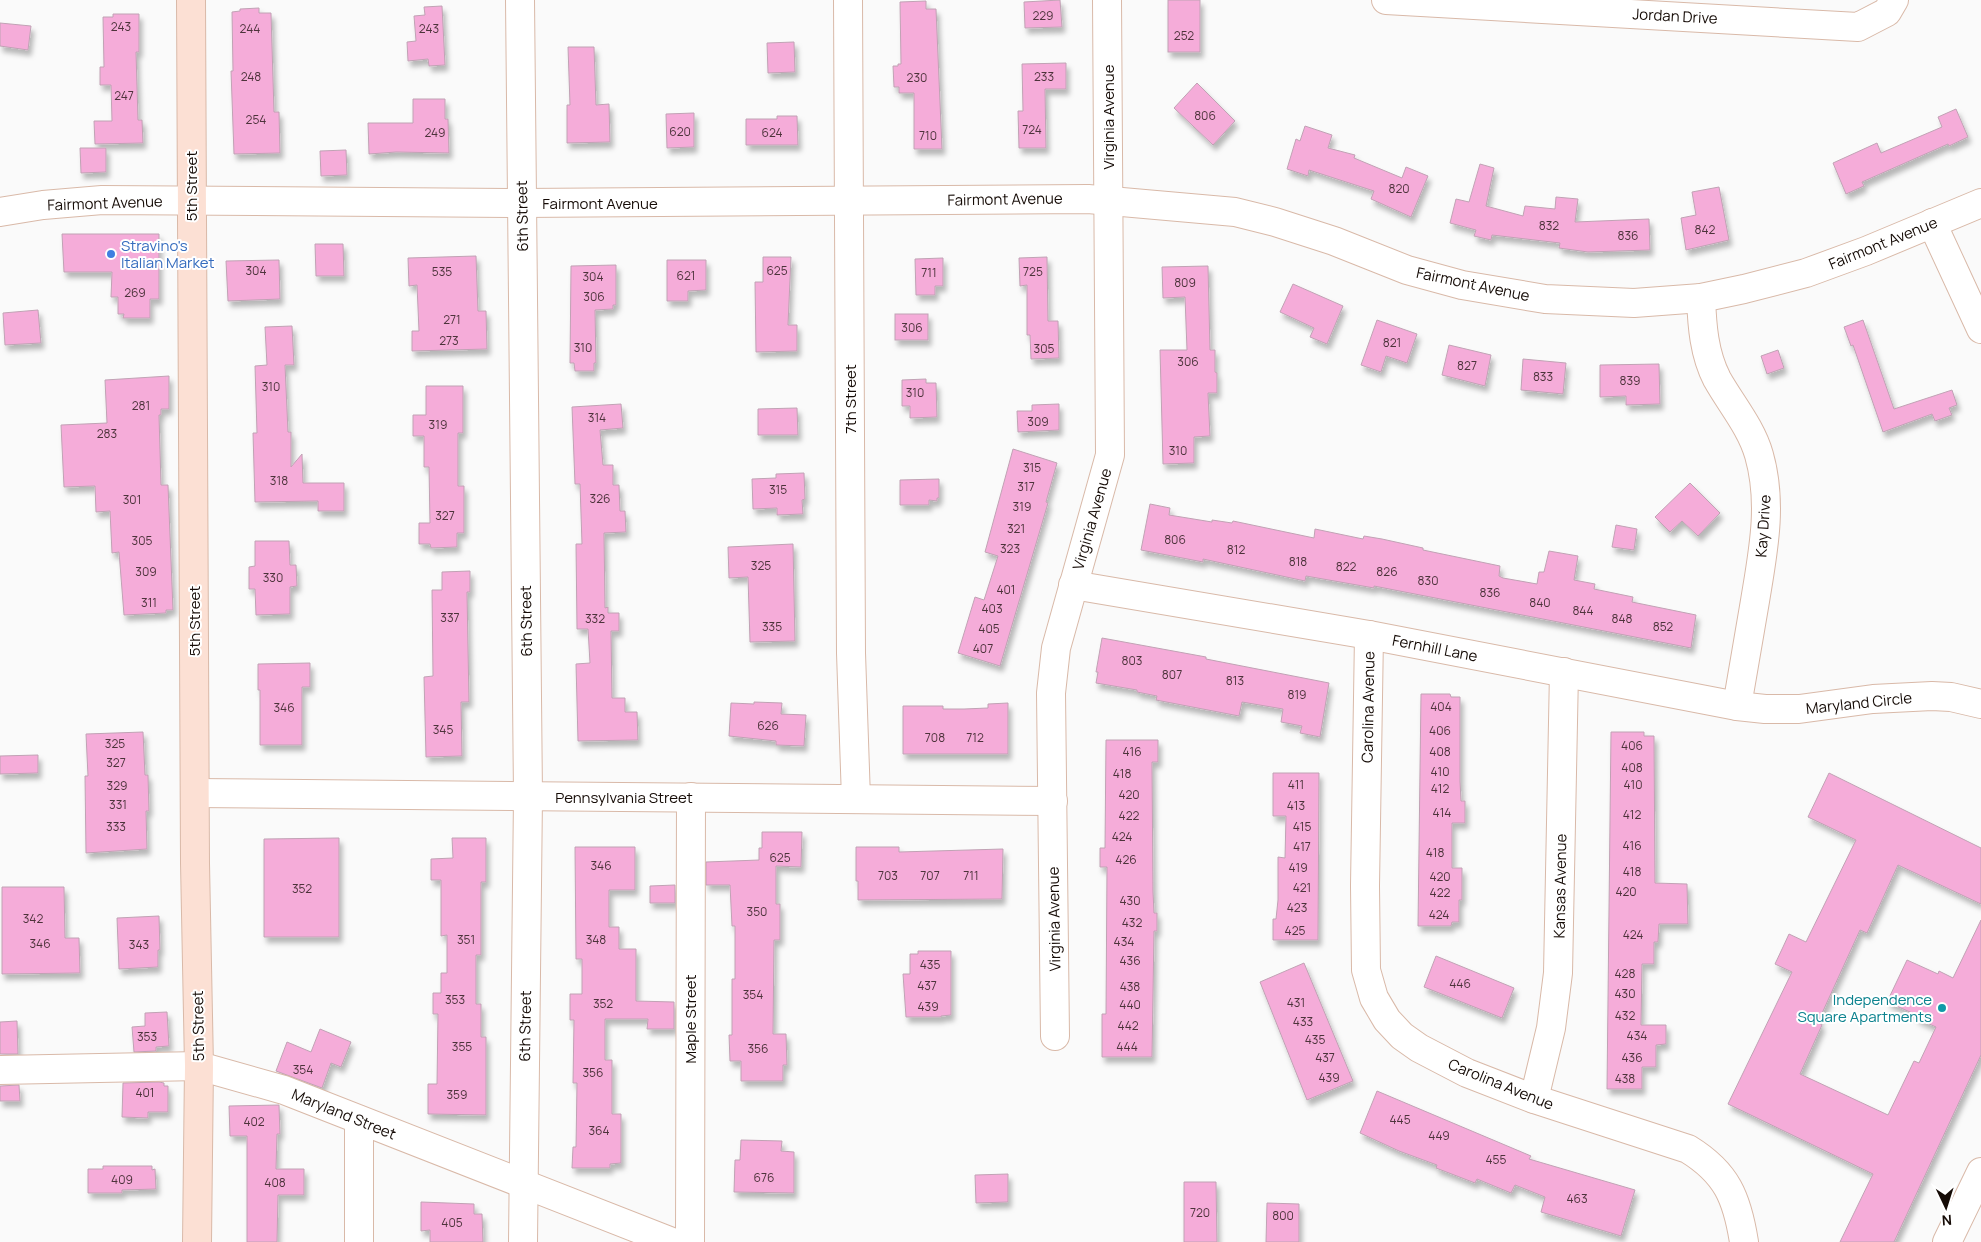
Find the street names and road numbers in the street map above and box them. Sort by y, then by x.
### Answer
street label: Jordan Drive [1632,3,1718,29]
street label: Virginia Avenue [1098,64,1119,169]
street label: 5th Street [181,151,202,221]
street label: 6th Street [511,180,533,252]
street label: Fairmont Avenue [947,187,1063,211]
street label: Fairmont Avenue [47,190,163,216]
street label: Fairmont Avenue [542,193,658,214]
street label: Fairmont Avenue [1826,212,1941,274]
street label: Fairmont Avenue [1414,262,1532,306]
street label: 7th Street [840,364,861,434]
street label: Virginia Avenue [1067,465,1117,572]
street label: Kay Drive [1750,494,1776,558]
street label: 6th Street [515,585,537,657]
street label: 5th Street [184,586,205,656]
street label: Fernhill Lane [1391,629,1480,667]
street label: Carolina Avenue [1357,651,1379,763]
street label: Maryland Circle [1805,687,1913,719]
street label: Pennsylvania Street [555,787,693,808]
street label: Kansas Avenue [1549,833,1571,938]
street label: Virginia Avenue [1043,866,1065,972]
street label: Maple Street [680,974,701,1064]
street label: 6th Street [514,990,536,1062]
street label: 5th Street [187,991,209,1061]
street label: Carolina Avenue [1445,1053,1557,1115]
street label: Maryland Street [289,1084,399,1144]

